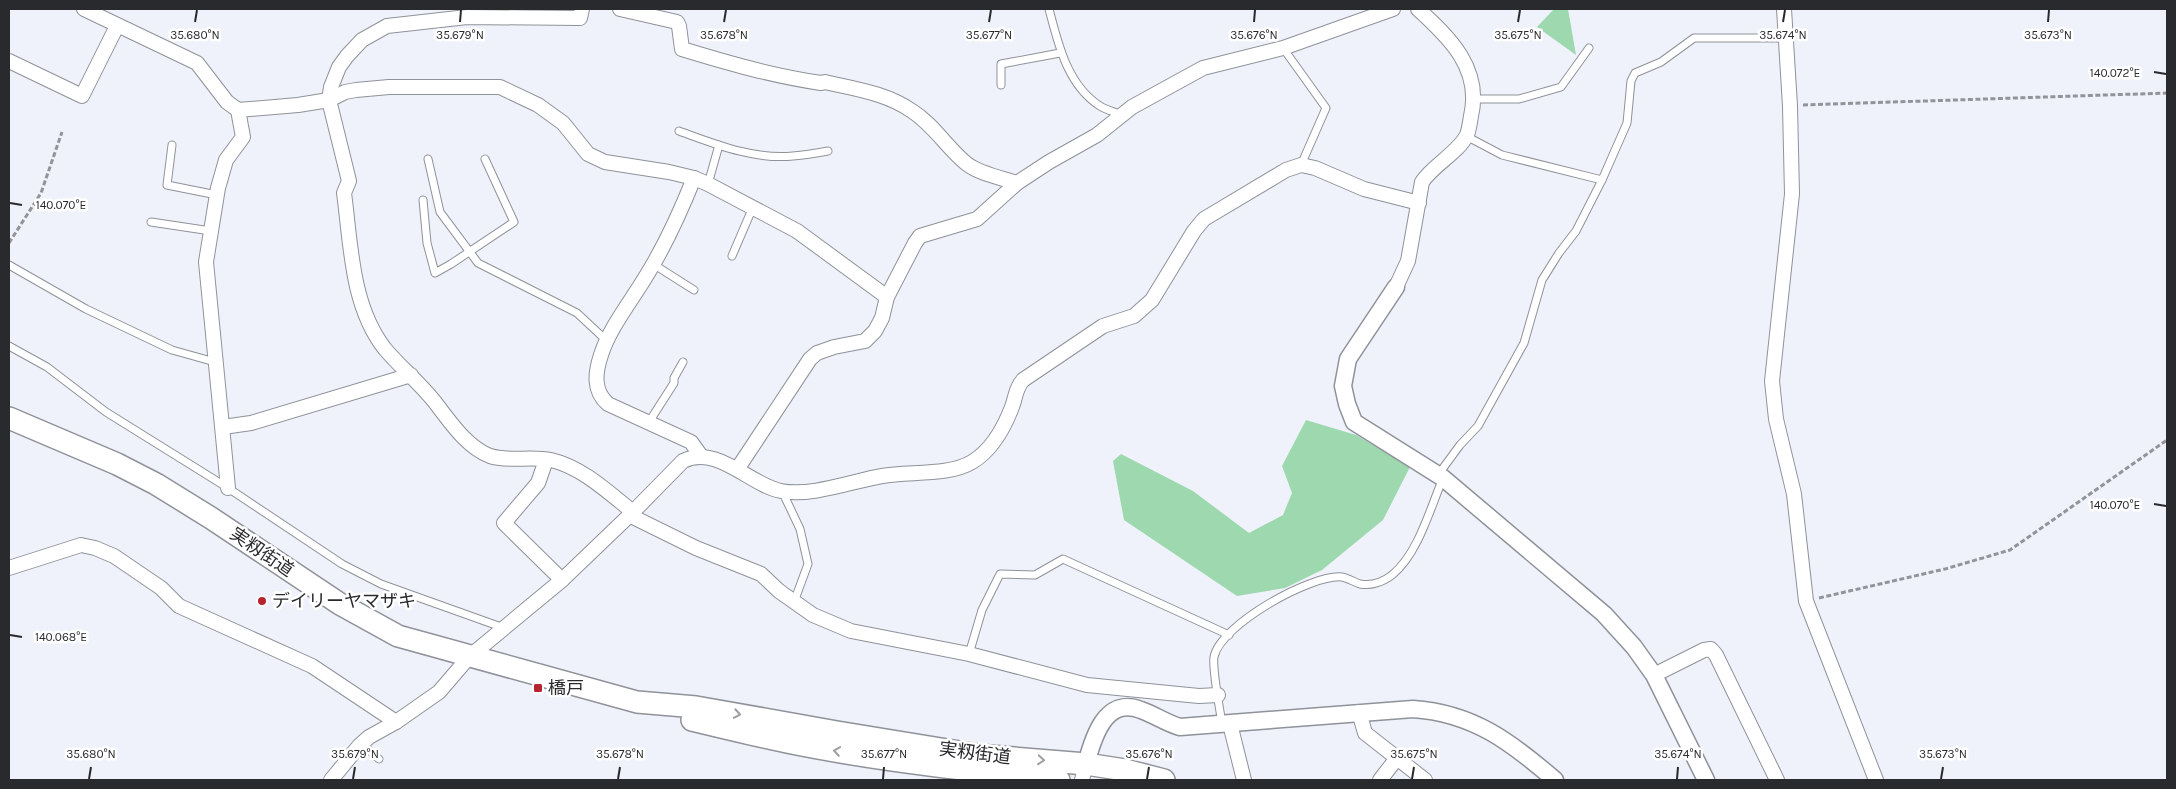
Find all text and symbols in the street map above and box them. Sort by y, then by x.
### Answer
text: 35.680°N [170,28,220,42]
text: 35.679°N [436,28,484,42]
text: 35.678°N [700,28,748,42]
text: 35.677°N [966,28,1012,42]
text: 35.676°N [1230,28,1278,42]
text: 35.675°N [1494,28,1542,42]
text: 35.674°N [1759,28,1807,42]
text: 35.673°N [2024,28,2072,42]
text: 140.072°E [2090,66,2140,80]
text: 140.070°E [36,198,86,212]
text: 140.070°E [2090,498,2140,512]
street label: 実籾街道 [226,523,298,581]
place label: デイリーヤマザキ [272,590,416,612]
marker: デイリーヤマザキ [256,595,268,607]
text: 140.068°E [35,630,87,644]
place label: 橋戸 [548,677,584,699]
marker: 橋戸 [532,682,544,694]
one-way arrow [733,709,742,719]
street label: 実籾街道 [938,738,1012,768]
one-way arrow [833,746,841,756]
text: 35.680°N [66,747,116,761]
text: 35.679°N [331,747,379,761]
text: 35.678°N [596,747,644,761]
text: 35.677°N [861,747,907,761]
text: 35.676°N [1125,747,1173,761]
text: 35.675°N [1390,747,1438,761]
text: 35.674°N [1654,747,1702,761]
text: 35.673°N [1919,747,1967,761]
one-way arrow [1038,754,1046,765]

